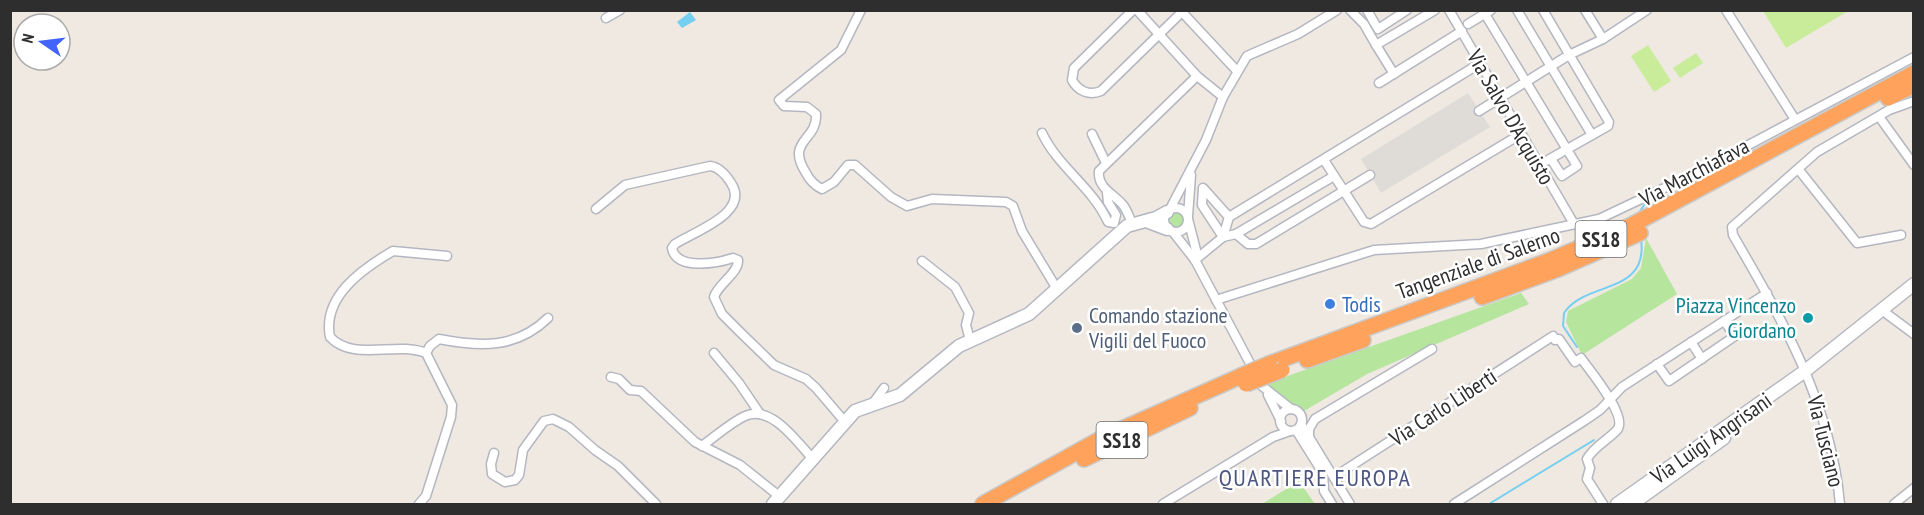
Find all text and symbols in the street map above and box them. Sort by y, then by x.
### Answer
north arrow [12,12,72,72]
text: N [17,32,38,45]
street label: Via Salvo D'Acquisto [1461,44,1561,190]
street label: Via Marchiafava [1633,131,1754,213]
street label: Tangenziale di Salerno [1393,220,1563,306]
road number: SS18 [1576,221,1626,257]
place label: Todis [1342,290,1381,318]
place label: Piazza Vincenzo Giordano [1676,291,1796,344]
marker: Todis [1323,297,1337,311]
place label: Comando stazione Vigili del Fuoco [1088,301,1228,354]
marker: Piazza Vincenzo Giordano [1801,311,1815,325]
marker: Comando stazione Vigili del Fuoco [1070,321,1084,335]
street label: Via Carlo Liberti [1383,362,1502,453]
street label: Via Luigi Angrisani [1644,386,1777,490]
street label: Via Tusciano [1801,391,1851,490]
road number: SS18 [1096,422,1148,458]
district label: QUARTIERE EUROPA [1219,462,1411,493]

